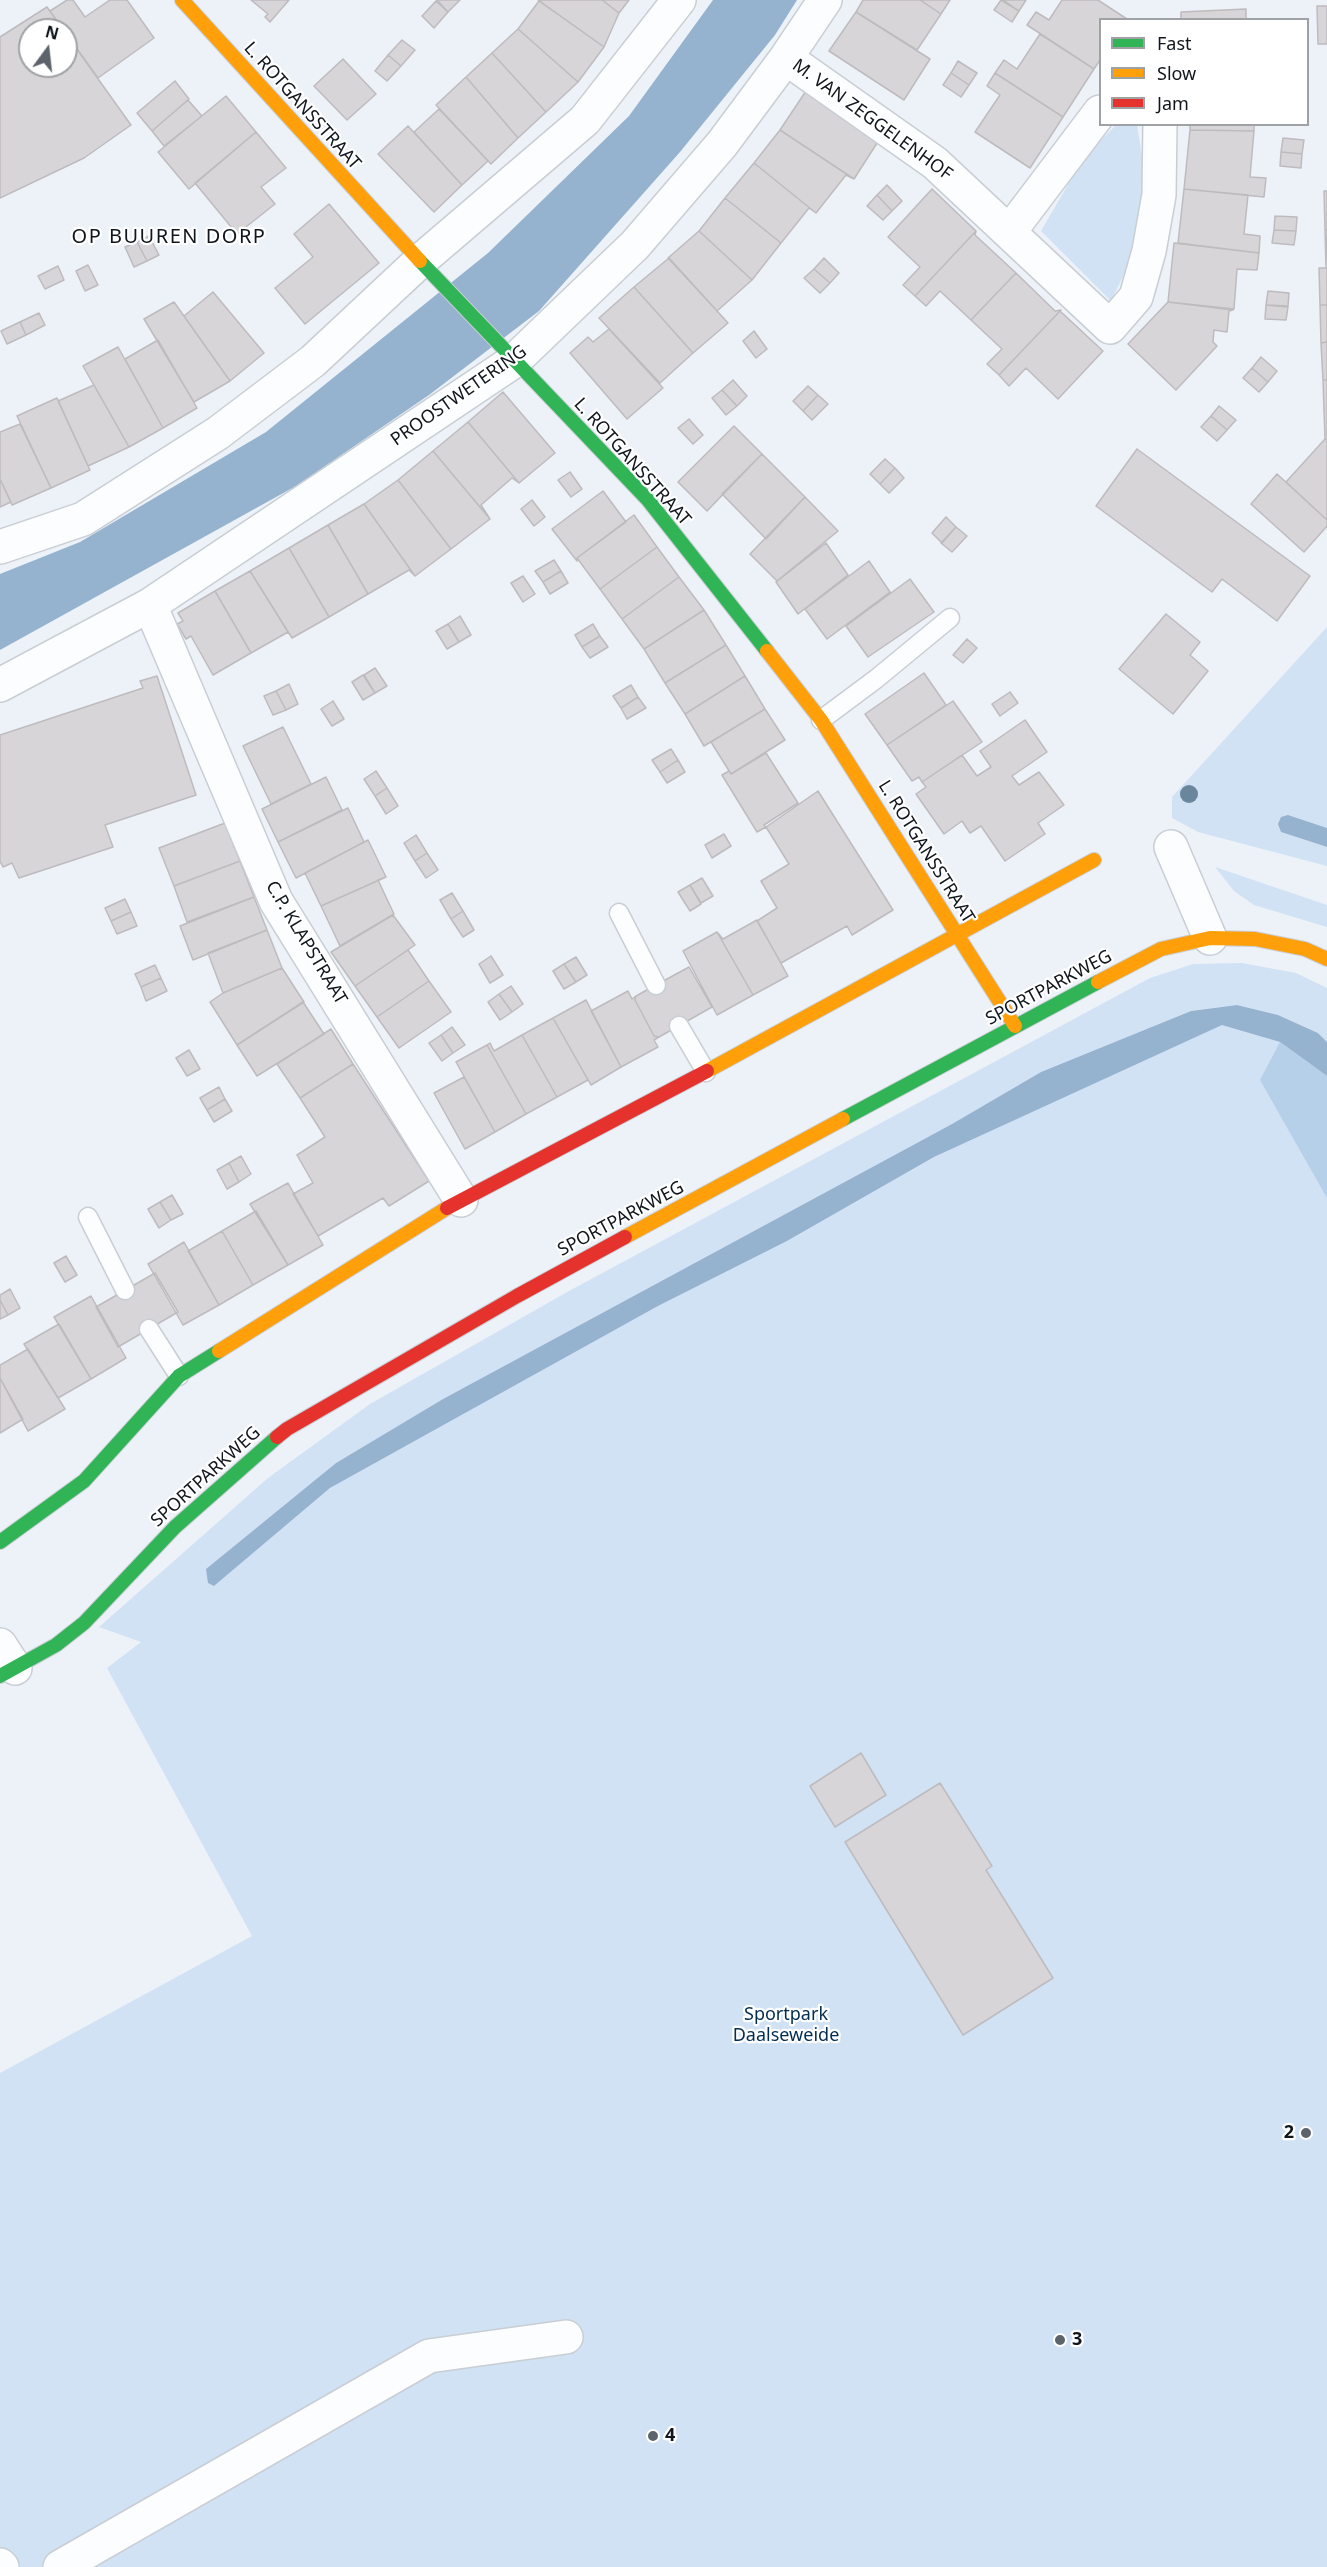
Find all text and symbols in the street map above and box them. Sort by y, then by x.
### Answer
north arrow [18,18,78,78]
legend [1099,18,1309,126]
text: N [43,20,61,45]
text: Fast [1157,31,1192,55]
street label: L. ROTGANSSTRAAT [239,38,365,174]
street label: M. VAN ZEGGELENHOF [788,55,956,185]
text: Slow [1157,61,1196,85]
text: Jam [1157,91,1189,115]
district label: OP BUUREN DORP [72,225,266,249]
street label: PROOSTWETERING [387,341,531,451]
street label: L. ROTGANSSTRAAT [569,394,695,530]
street label: L. ROTGANSSTRAAT [873,777,979,927]
street label: C.P. KLAPSTRAAT [261,877,351,1009]
street label: SPORTPARKWEG [982,946,1116,1030]
street label: SPORTPARKWEG [554,1177,688,1261]
street label: SPORTPARKWEG [147,1422,265,1532]
park label: Sportpark Daalseweide [733,2004,839,2046]
place label: 2 [1284,2122,1294,2144]
marker: 2 [1299,2126,1313,2140]
place label: 3 [1072,2329,1082,2351]
marker: 3 [1053,2333,1067,2347]
place label: 4 [665,2425,675,2447]
marker: 4 [646,2429,660,2443]

